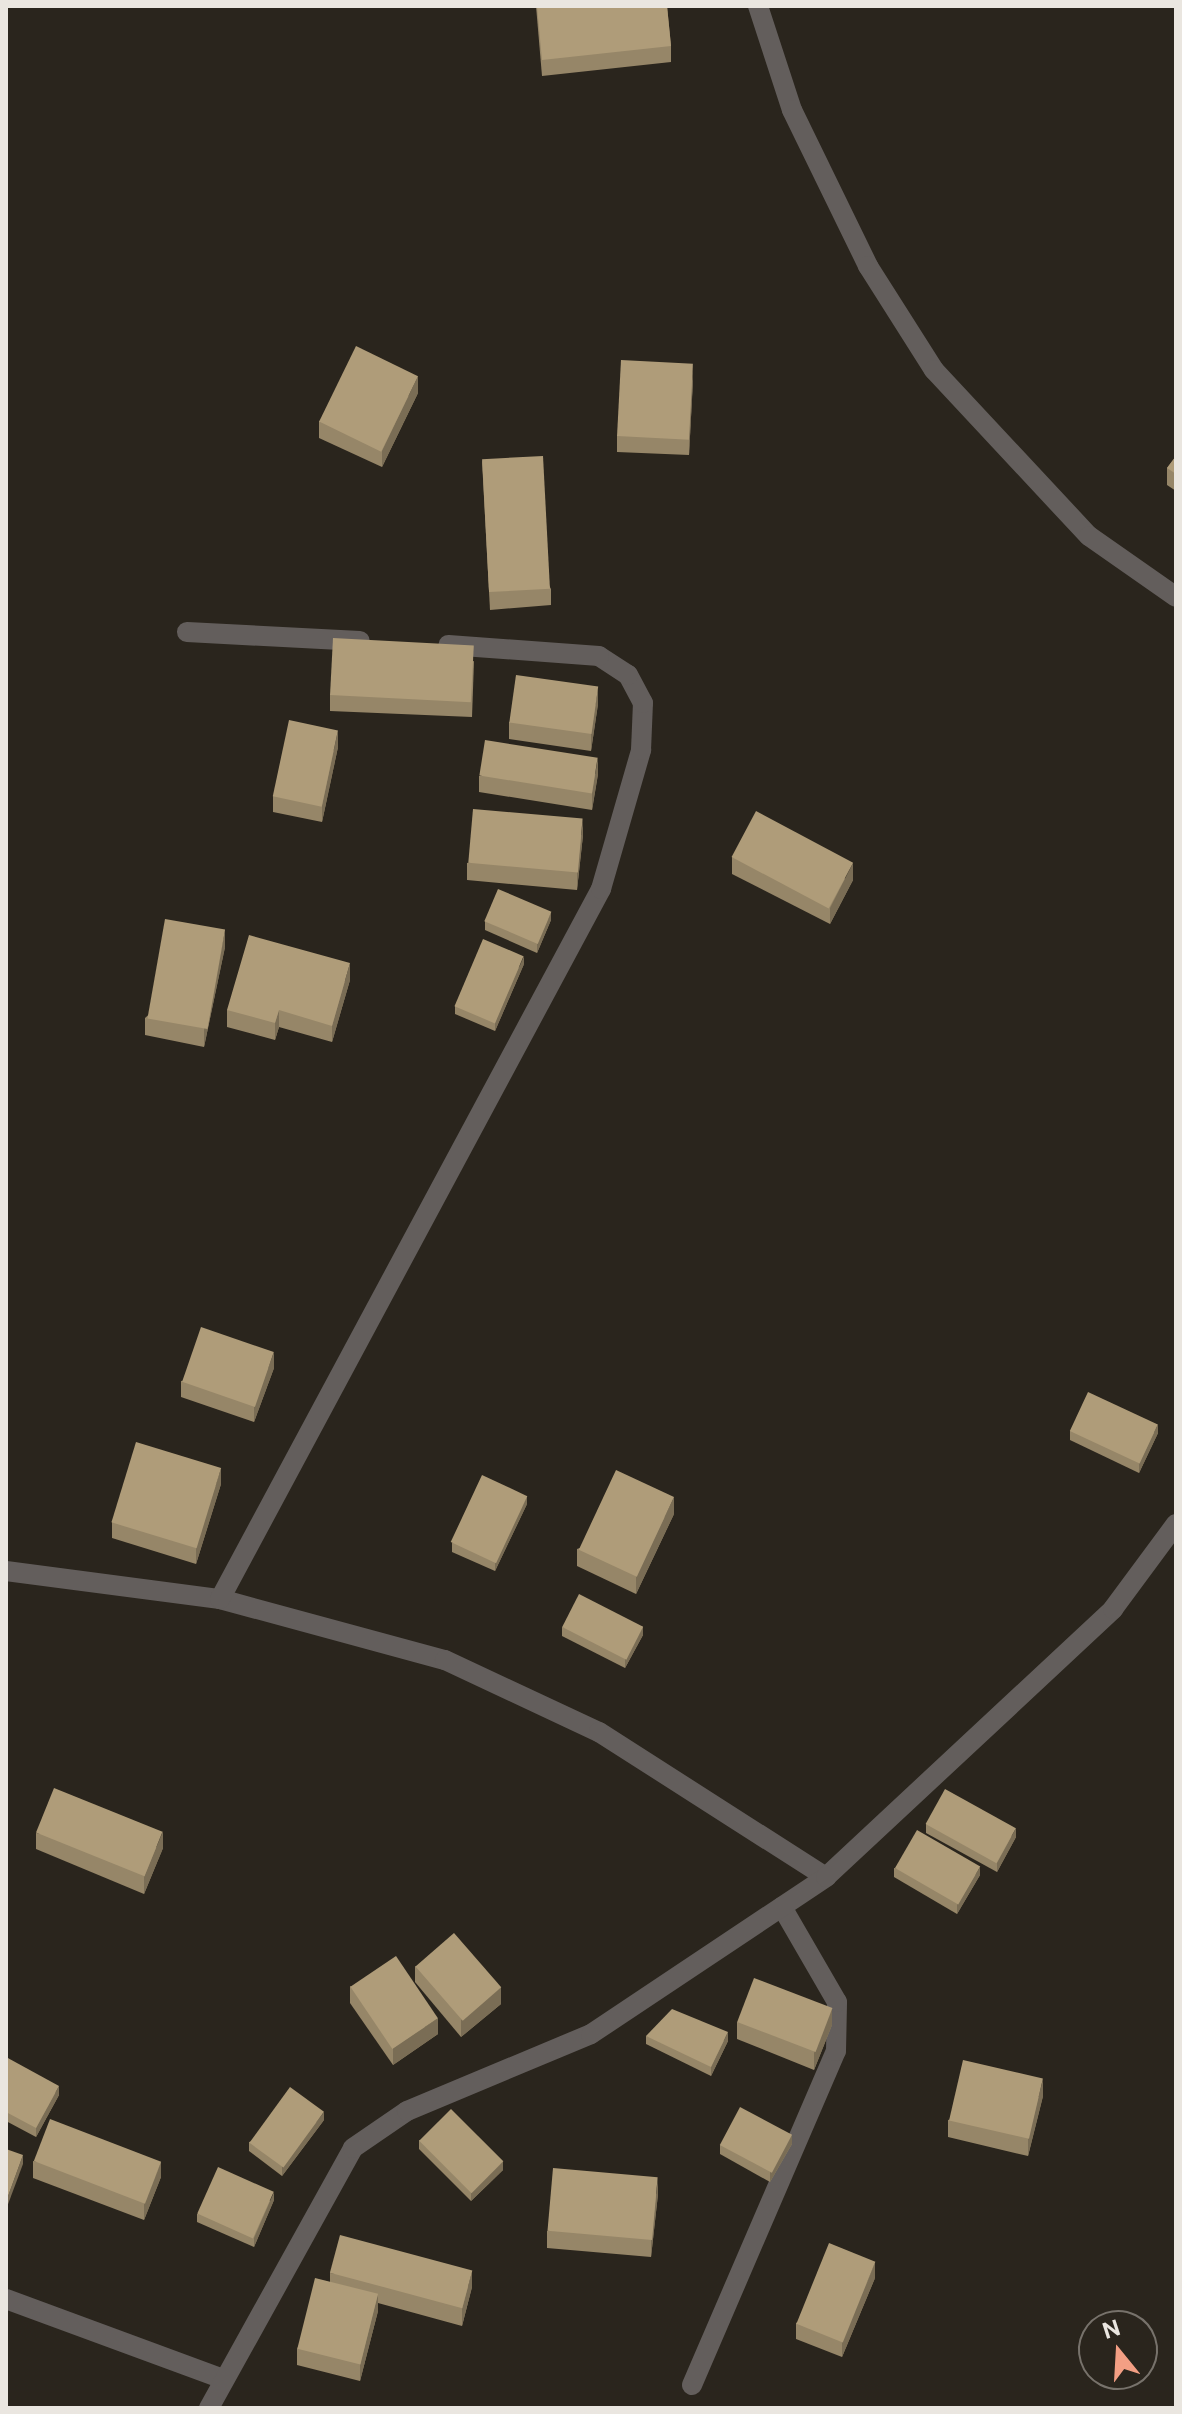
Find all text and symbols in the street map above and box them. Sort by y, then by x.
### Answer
north arrow [1078,2310,1158,2390]
text: N [1099,2314,1123,2344]

